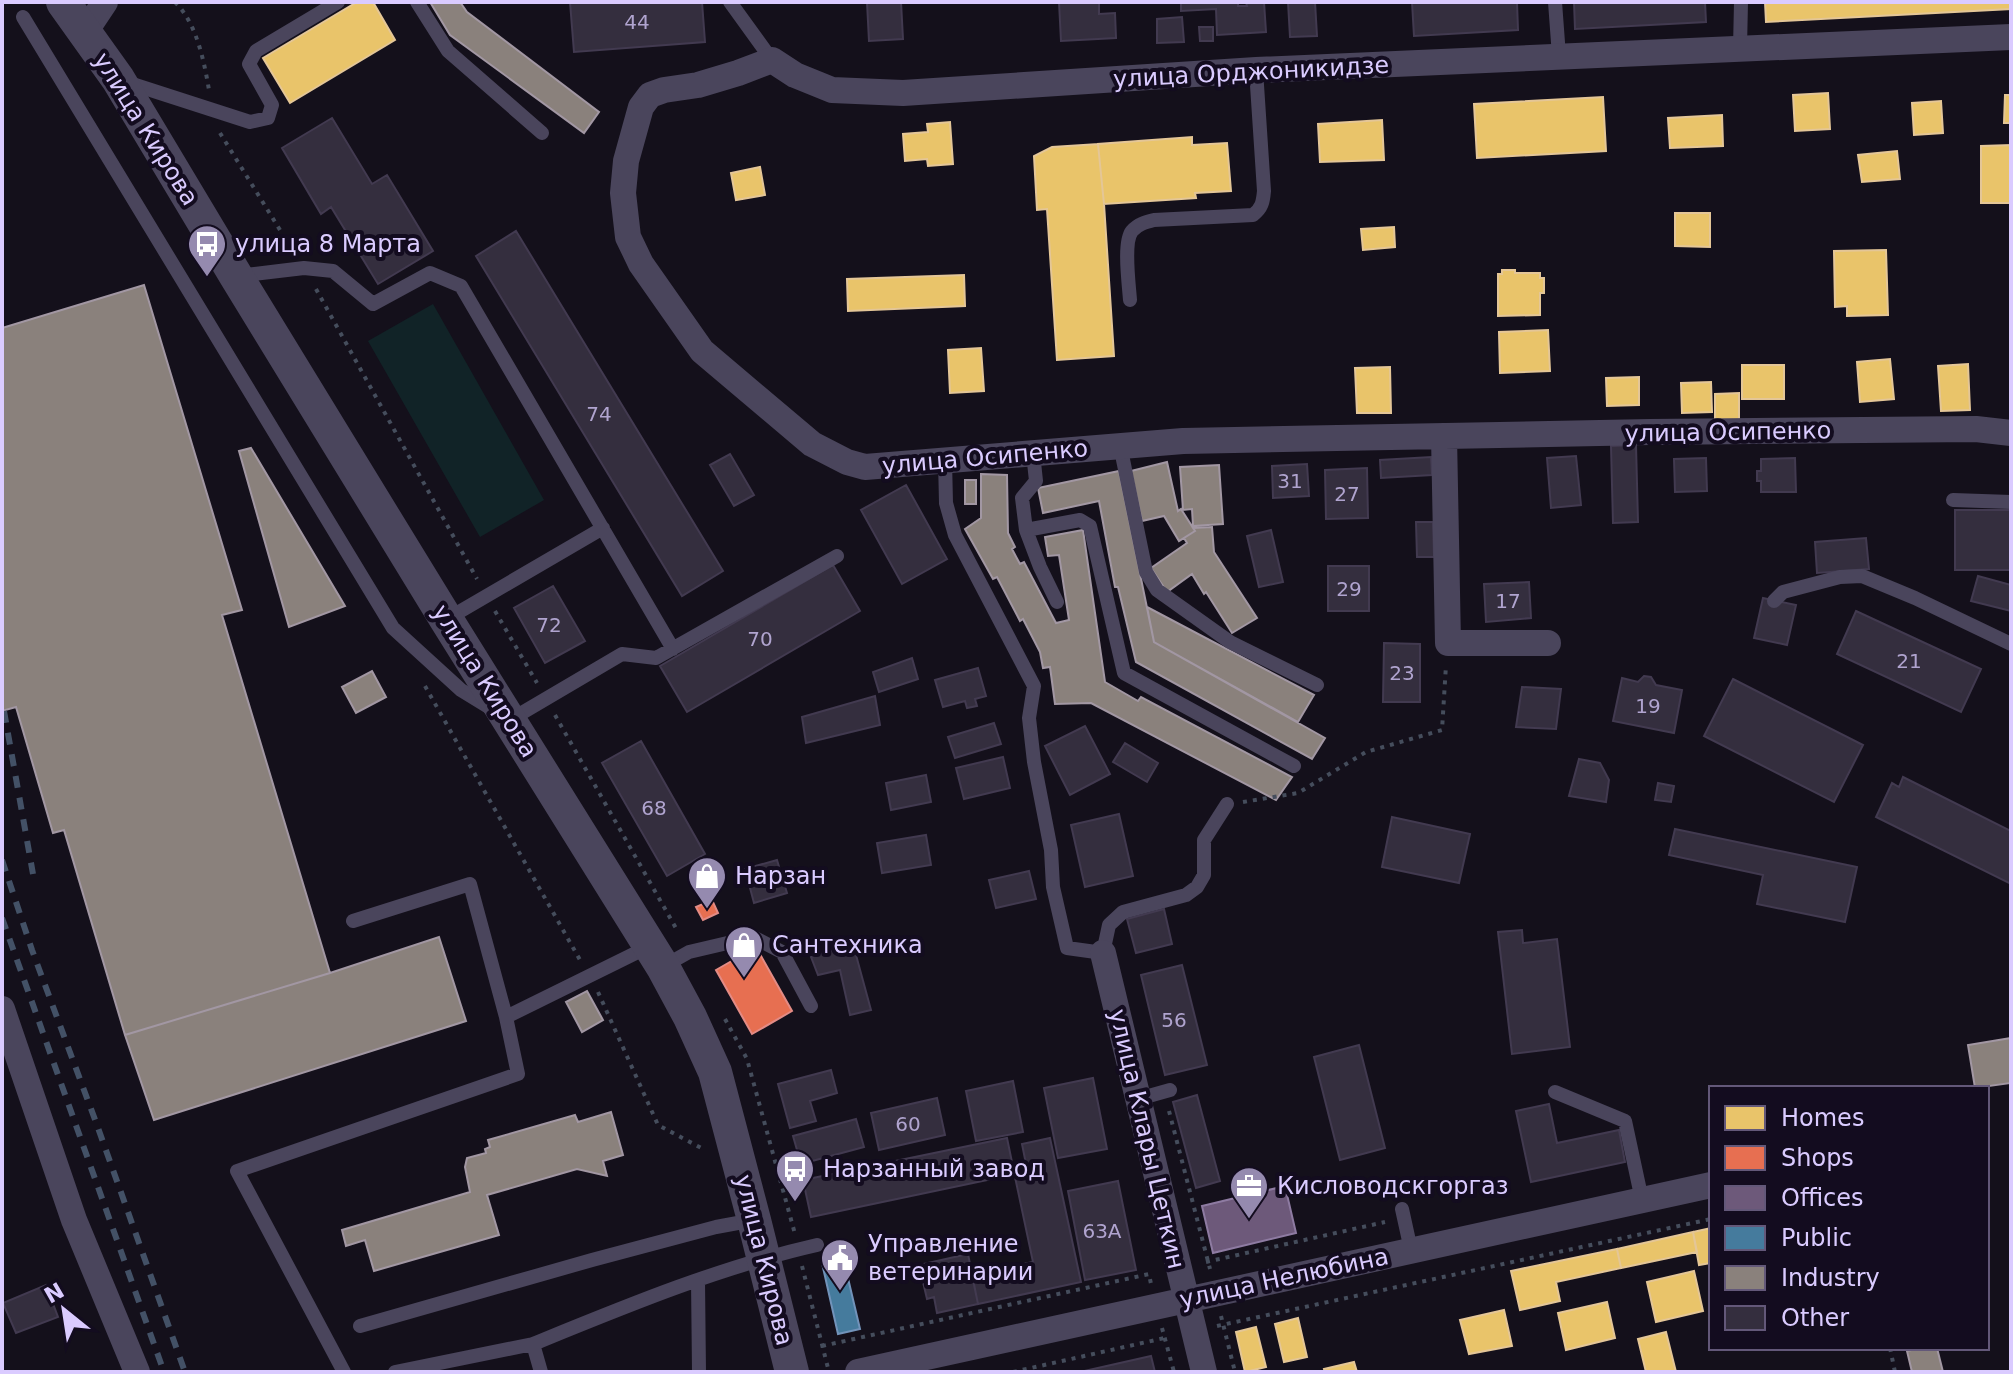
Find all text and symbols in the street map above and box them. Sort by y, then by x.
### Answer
house number: 44 [624,10,650,34]
street label: улица Кирова [88,47,204,211]
street label: улица Орджоникидзе [1112,51,1390,93]
bus stop icon: улица 8 Марта [186,223,228,278]
place label: улица 8 Марта [235,230,421,258]
house number: 74 [586,402,612,426]
street label: улица Осипенко [1624,416,1832,448]
street label: улица Осипенко [881,434,1089,480]
house number: 31 [1277,469,1303,493]
house number: 27 [1334,482,1360,506]
house number: 29 [1336,577,1362,601]
house number: 17 [1495,589,1521,613]
street label: улица Кирова [427,599,543,763]
house number: 72 [536,613,562,637]
house number: 70 [747,627,773,651]
house number: 21 [1896,649,1922,673]
house number: 23 [1389,661,1415,685]
house number: 19 [1635,694,1661,718]
house number: 68 [641,796,667,820]
shop icon: Нарзан [686,855,728,910]
place label: Нарзан [735,862,826,890]
shop icon: Сантехника [723,924,765,979]
place label: Сантехника [772,931,923,959]
street label: улица Клары Цеткин [1103,1006,1191,1272]
house number: 56 [1161,1008,1187,1032]
legend [1709,1086,1989,1350]
text: Homes [1781,1104,1864,1132]
house number: 60 [895,1112,921,1136]
text: Shops [1781,1144,1854,1172]
bus stop icon: Нарзанный завод [774,1148,816,1203]
place label: Нарзанный завод [823,1155,1045,1183]
office icon: Кисловодскгоргаз [1228,1165,1270,1220]
street label: улица Кирова [729,1172,799,1348]
place label: Кисловодскгоргаз [1277,1172,1509,1200]
text: Offices [1781,1184,1864,1212]
house number: 63А [1082,1219,1122,1243]
text: Public [1781,1224,1852,1252]
place label: Управление ветеринарии [868,1230,1033,1286]
public building icon: Управление ветеринарии [819,1237,861,1292]
street label: улица Нелюбина [1177,1242,1391,1314]
text: Industry [1781,1264,1880,1292]
north arrow [24,1270,104,1350]
text: N [40,1278,68,1309]
text: Other [1781,1304,1849,1332]

